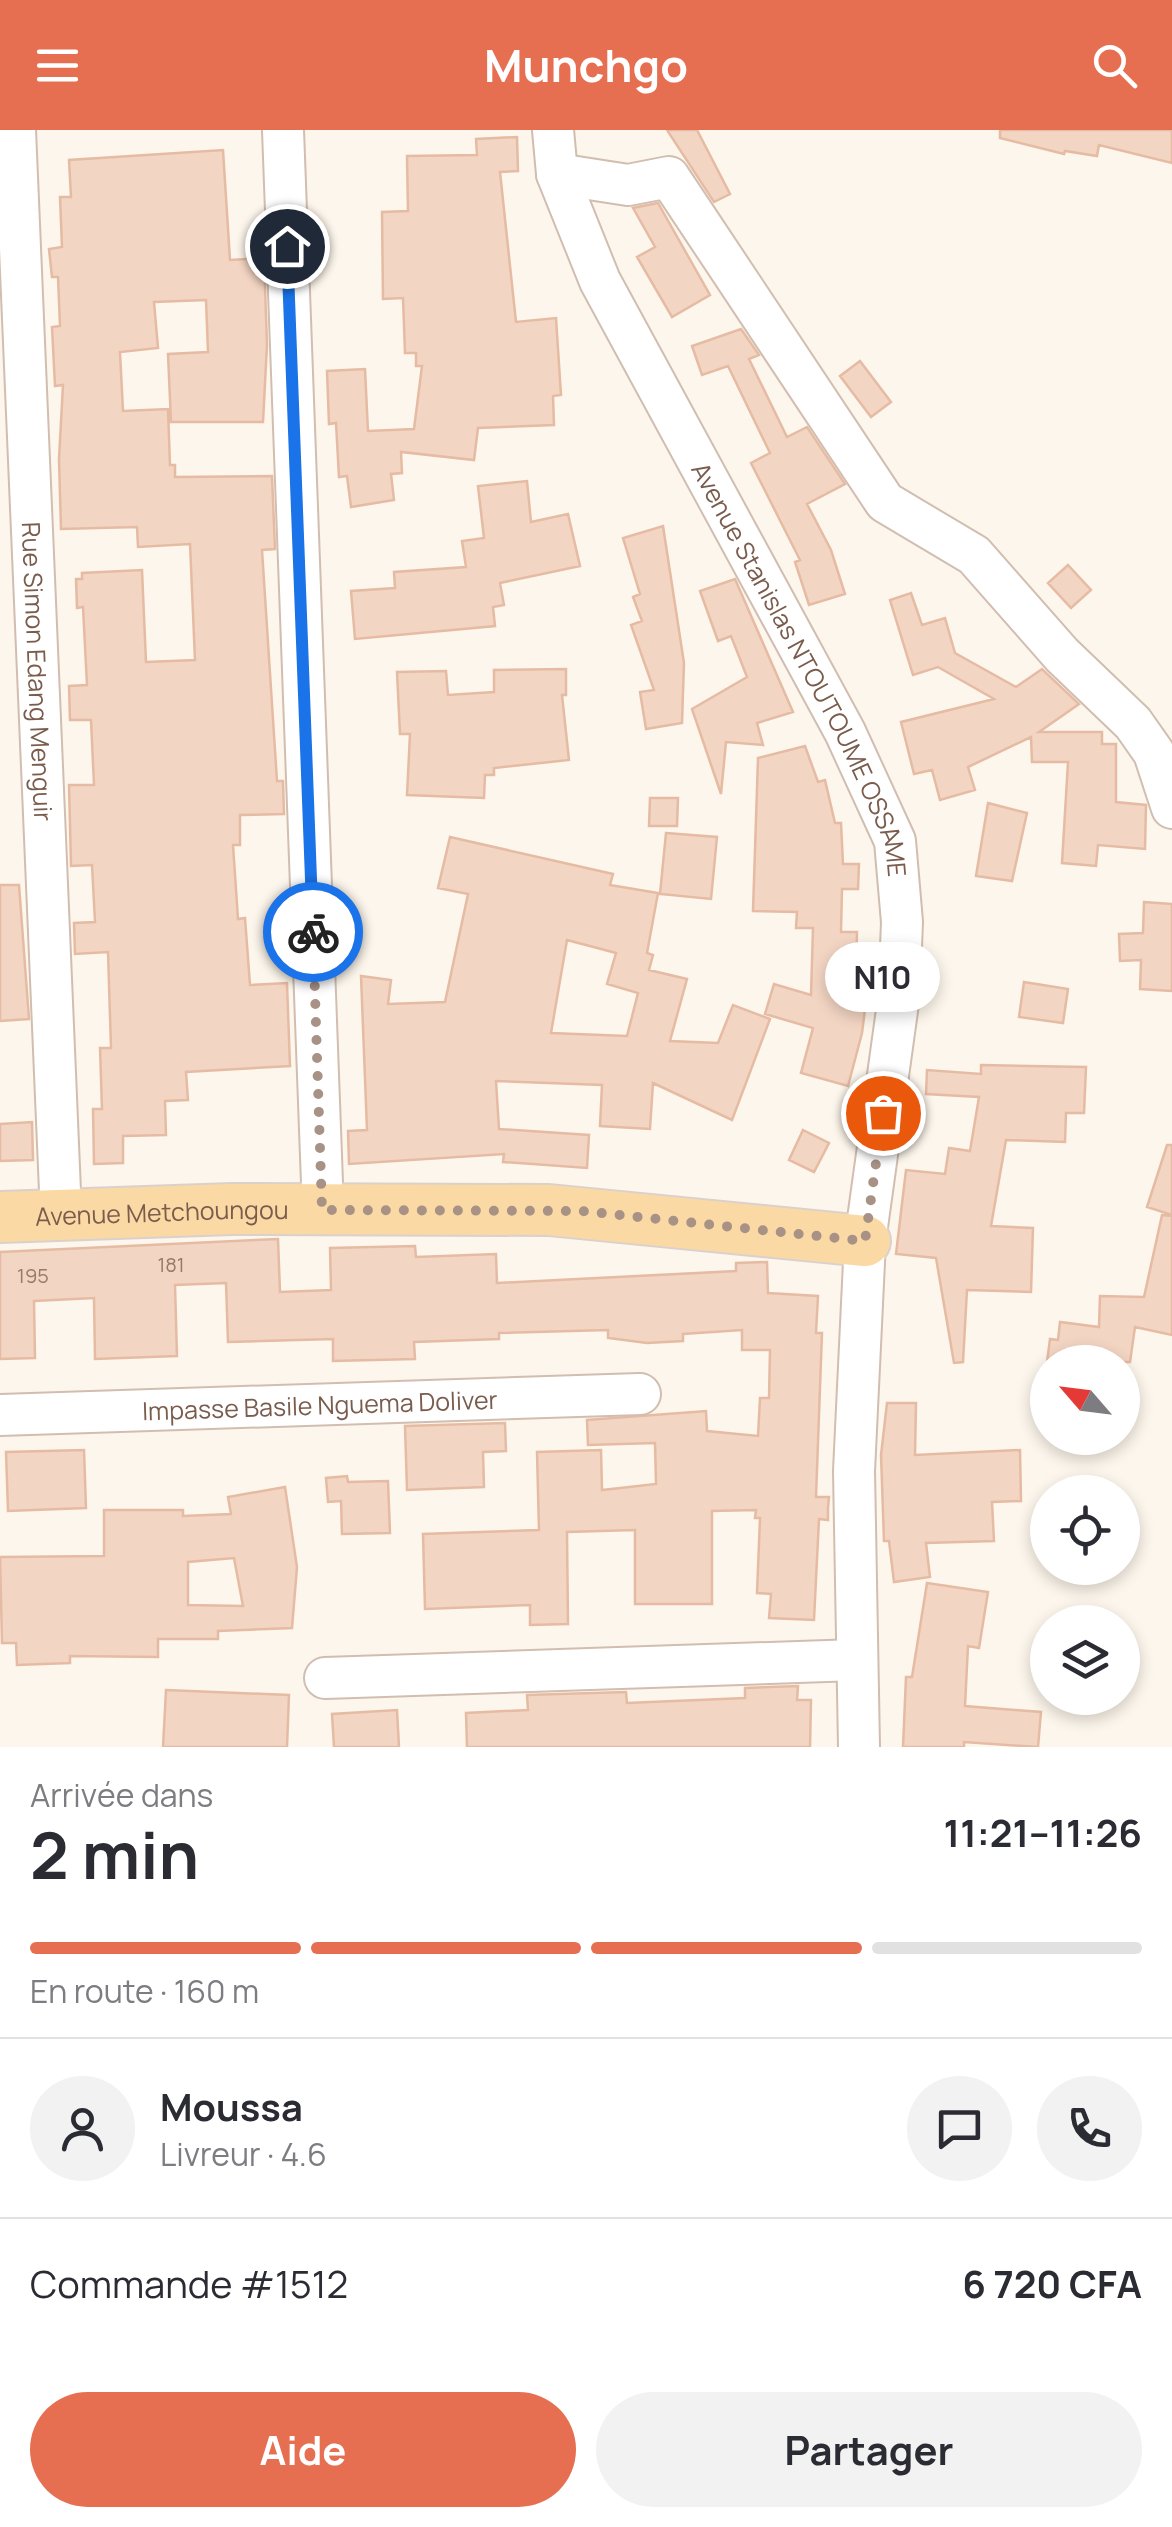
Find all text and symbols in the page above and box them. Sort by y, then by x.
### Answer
text: Munchgo [484,34,688,96]
icon: menu [30,38,85,93]
icon: search [1087,38,1142,93]
pin [245,204,330,289]
icon: home [260,219,315,274]
street label: Avenue Stanislas NTOUTOUME OSSAME [684,456,916,878]
street label: Rue Simon Edang Menguir [14,521,62,822]
courier [263,882,363,982]
icon: bike [286,905,341,960]
callout: N10 [826,943,940,1013]
text: N10 [853,955,912,999]
pin [841,1071,926,1156]
icon: bag [856,1086,911,1141]
street label: Avenue Metchoungou [35,1191,289,1233]
house number: 181 [157,1251,185,1278]
house number: 195 [17,1262,49,1289]
north arrow [1030,1345,1140,1455]
map controls [1030,1345,1140,1715]
street label: Impasse Basile Nguema Doliver [142,1381,498,1428]
button: locate [1030,1475,1140,1585]
button: layers [1030,1605,1140,1715]
text: Arrivée dans [30,1773,213,1817]
text: 11:21–11:26 [944,1806,1142,1858]
text: 2 min [30,1810,199,1899]
text: En route · 160 m [30,1969,259,2013]
button: person [30,2076,135,2181]
button: chat [907,2076,1012,2181]
button: phone [1037,2076,1142,2181]
text: Moussa [160,2080,303,2132]
text: Livreur · 4.6 [160,2132,327,2176]
text: Commande #1512 [30,2257,348,2309]
text: 6 720 CFA [962,2257,1142,2309]
button: Aide [30,2392,576,2507]
button: Partager [596,2392,1142,2507]

